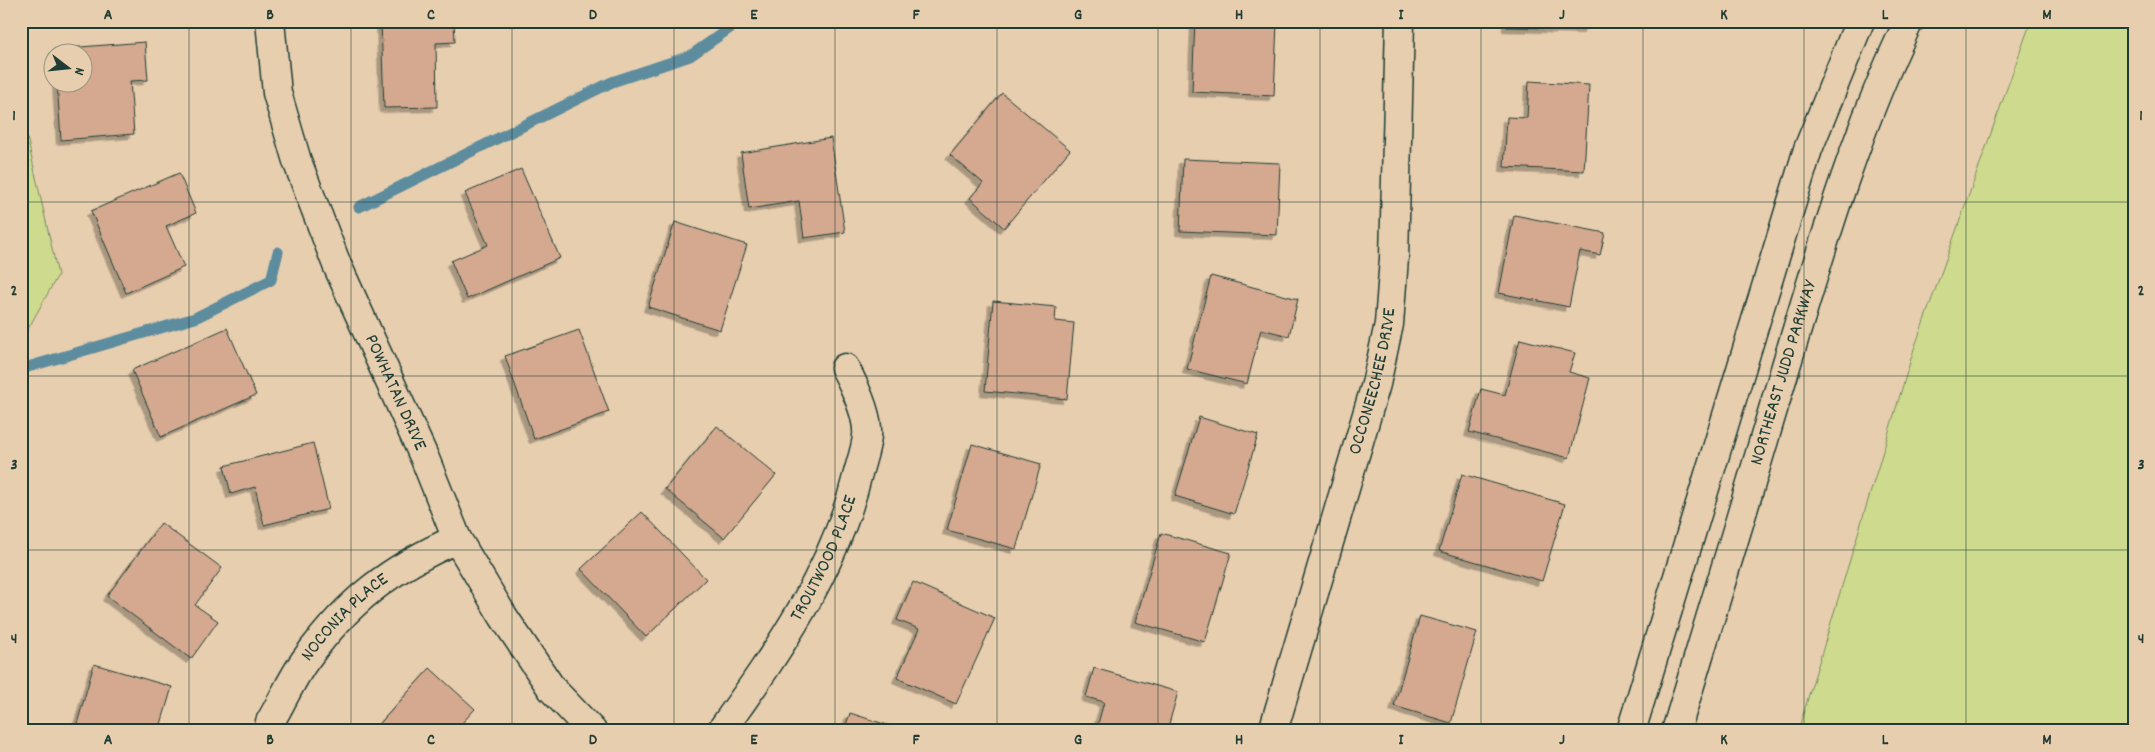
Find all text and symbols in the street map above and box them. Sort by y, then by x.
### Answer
text: A [104,4,113,27]
text: B [266,4,274,27]
text: C [427,4,435,27]
text: D [589,4,598,27]
text: E [750,4,758,27]
text: F [912,4,920,27]
text: G [1074,4,1082,27]
text: H [1235,4,1243,27]
text: I [1399,4,1405,27]
text: J [1559,4,1565,27]
text: K [1720,4,1728,27]
text: L [1882,4,1889,27]
text: M [2042,4,2052,27]
north arrow [42,42,92,92]
text: N [68,65,89,77]
text: 1 [12,105,16,128]
text: 1 [2139,105,2143,128]
street label: NORTHEAST JUDD PARKWAY [1744,276,1825,469]
text: 2 [11,280,18,303]
text: 2 [2138,280,2145,303]
street label: OCCONEECHEE DRIVE [1342,307,1404,458]
street label: POWHATAN DRIVE [357,330,433,456]
text: 3 [10,454,18,477]
text: 3 [2137,454,2145,477]
street label: TROUTWOOD PLACE [784,492,865,627]
street label: NOCONIA PLACE [295,567,395,667]
text: 4 [11,628,17,651]
text: 4 [2138,628,2144,651]
text: A [104,729,113,752]
text: B [266,729,274,752]
text: C [427,729,435,752]
text: D [589,729,598,752]
text: E [750,729,758,752]
text: F [912,729,920,752]
text: G [1074,729,1082,752]
text: H [1235,729,1243,752]
text: I [1399,729,1405,752]
text: J [1559,729,1565,752]
text: K [1720,729,1728,752]
text: L [1882,729,1889,752]
text: M [2042,729,2052,752]

